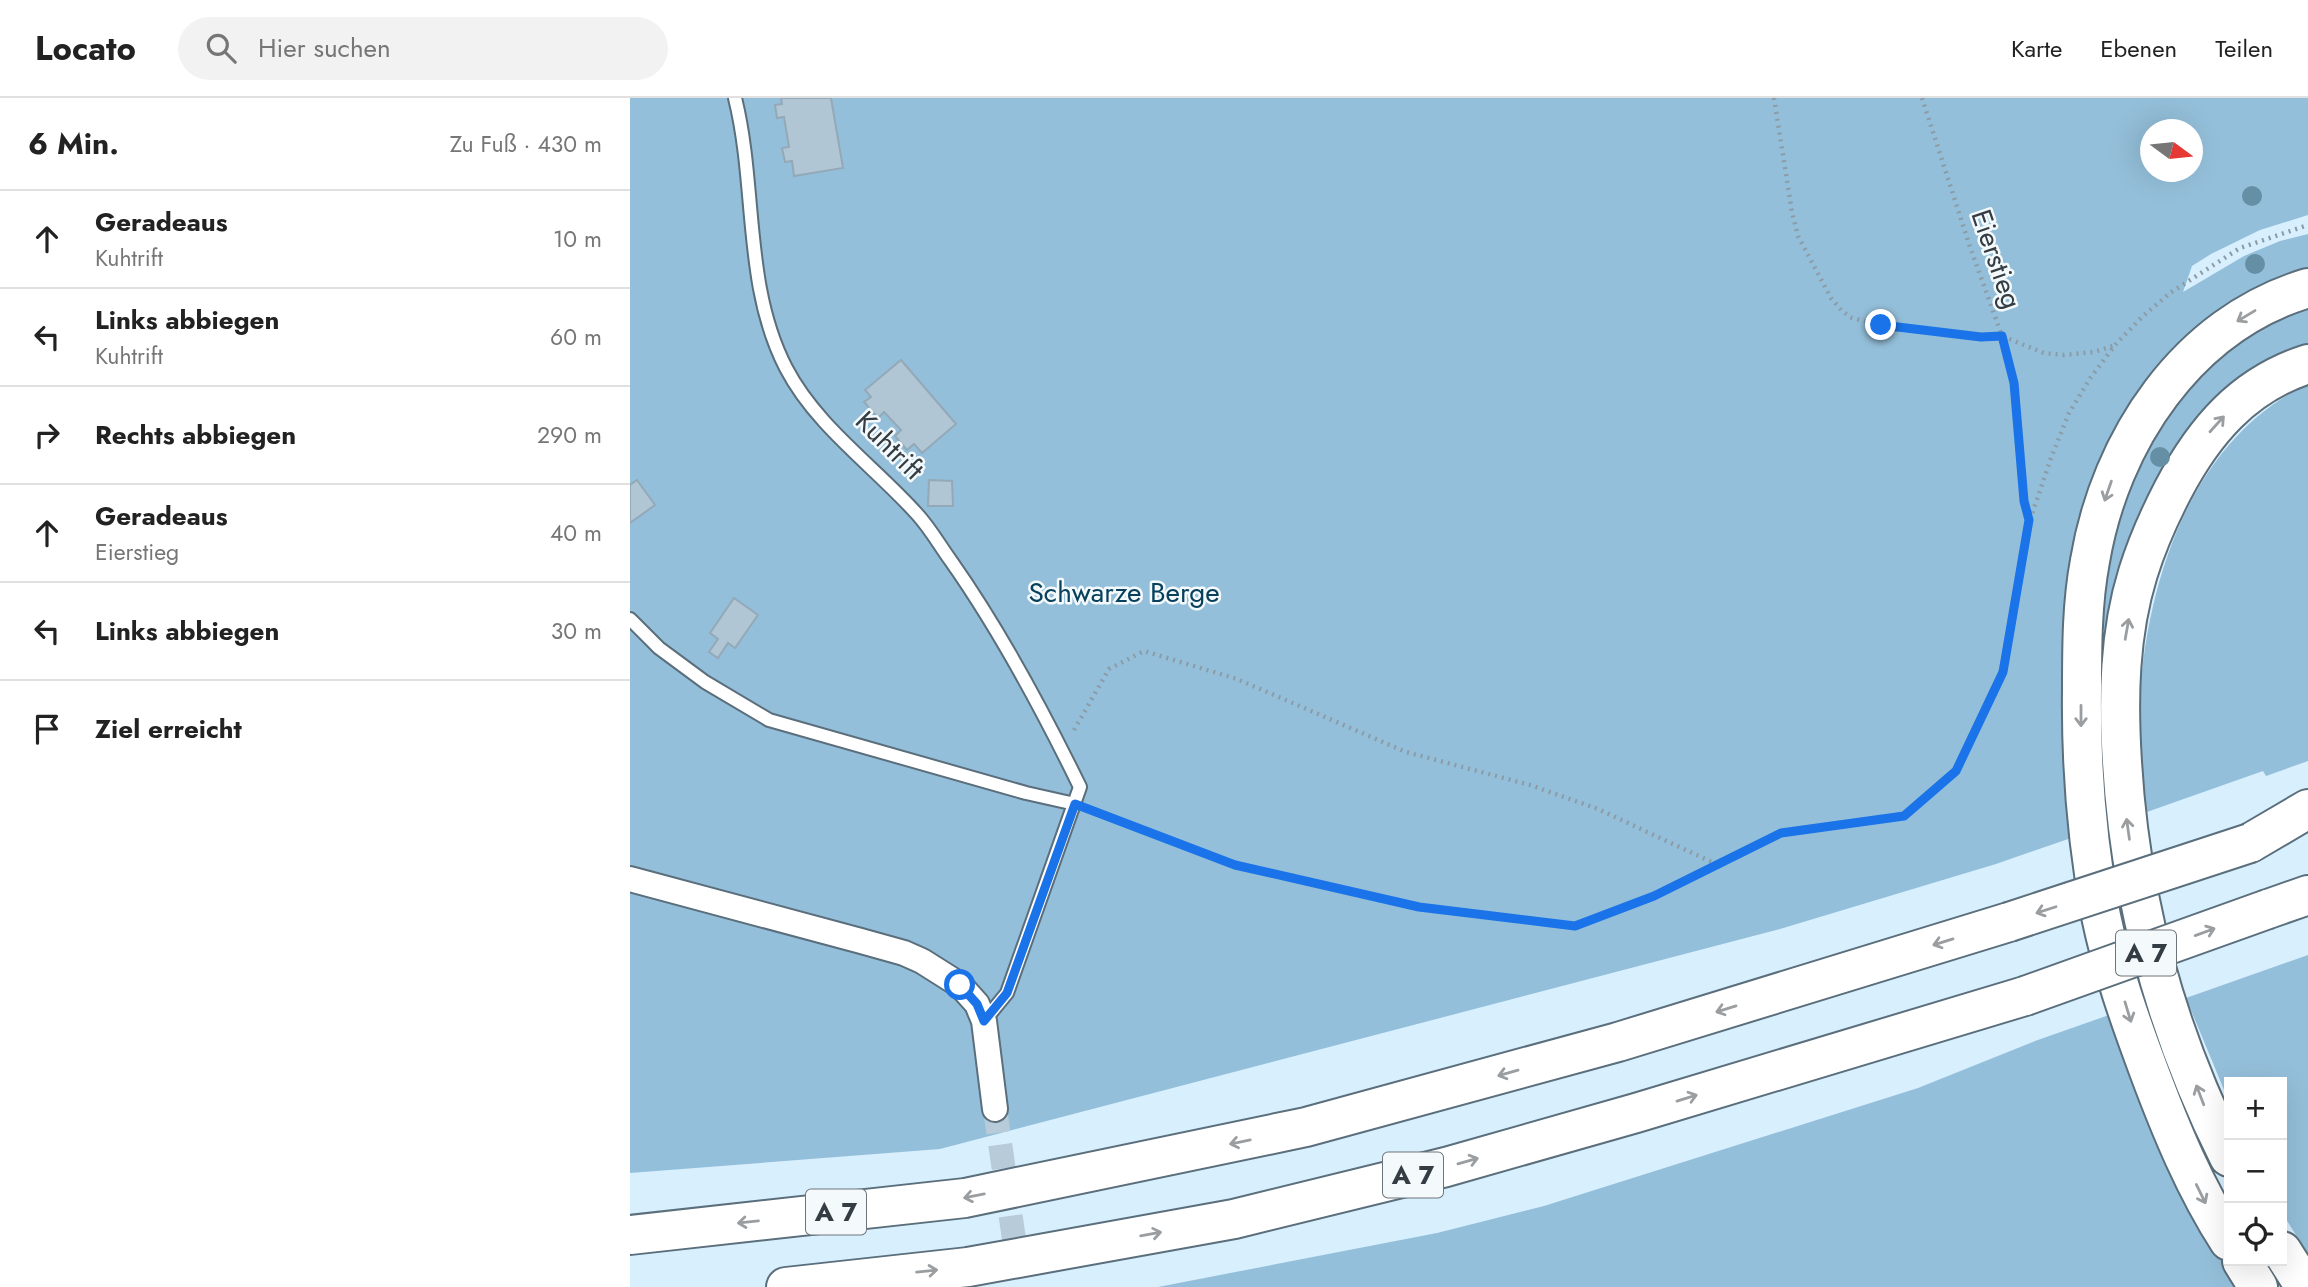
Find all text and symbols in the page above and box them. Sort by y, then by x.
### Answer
search box [178,17,668,80]
text: Locato [35,25,136,72]
icon: search [202,29,240,67]
text: Hier suchen [258,29,391,67]
text: Karte [2011,31,2062,66]
text: Ebenen [2100,31,2177,66]
text: Teilen [2215,31,2273,66]
north arrow [2140,119,2203,182]
text: 6 Min. [28,122,119,165]
text: Zu Fuß · 430 m [450,127,602,161]
text: Geradeaus [95,203,228,241]
street label: Eierstieg [1960,204,2033,314]
icon: ahead [28,220,66,258]
text: 10 m [553,222,602,256]
text: Kuhtrift [95,241,163,275]
text: Links abbiegen [95,301,279,339]
route end [1865,309,1896,340]
one-way arrow [2237,309,2257,323]
icon: left [28,318,66,356]
text: 60 m [550,320,602,354]
text: Kuhtrift [95,339,163,373]
street label: Kuhtrift [846,402,934,489]
one-way arrow [2209,415,2225,433]
icon: right [28,416,66,454]
text: Rechts abbiegen [95,416,296,454]
text: 290 m [537,418,602,452]
one-way arrow [2101,480,2114,502]
text: Geradeaus [95,497,228,535]
icon: ahead [28,514,66,552]
text: 40 m [550,516,602,550]
text: Eierstieg [95,535,179,569]
park label: Schwarze Berge [1028,572,1220,613]
icon: left [28,612,66,650]
text: Links abbiegen [95,612,279,650]
text: 30 m [551,614,602,648]
one-way arrow [2121,619,2134,641]
one-way arrow [2074,704,2088,727]
icon: arrive [28,710,66,748]
text: Ziel erreicht [95,710,242,748]
one-way arrow [2121,818,2134,841]
one-way arrow [2035,904,2057,917]
one-way arrow [2193,925,2215,937]
road number: A 7 [2116,930,2176,975]
one-way arrow [1933,936,1955,949]
route start [944,969,975,1000]
one-way arrow [2122,1000,2135,1022]
one-way arrow [1715,1003,1737,1016]
one-way arrow [1497,1068,1519,1081]
map controls [2224,1077,2287,1266]
button: + [2224,1077,2287,1140]
one-way arrow [2192,1085,2205,1107]
one-way arrow [1676,1091,1698,1104]
one-way arrow [1229,1135,1252,1149]
button: − [2224,1140,2287,1203]
road number: A 7 [1383,1152,1443,1198]
one-way arrow [1456,1154,1479,1167]
one-way arrow [2195,1183,2209,1204]
road number: A 7 [806,1190,866,1234]
one-way arrow [963,1190,985,1203]
button: locate [2224,1203,2287,1266]
one-way arrow [737,1216,759,1229]
one-way arrow [1139,1227,1162,1240]
one-way arrow [915,1265,938,1278]

